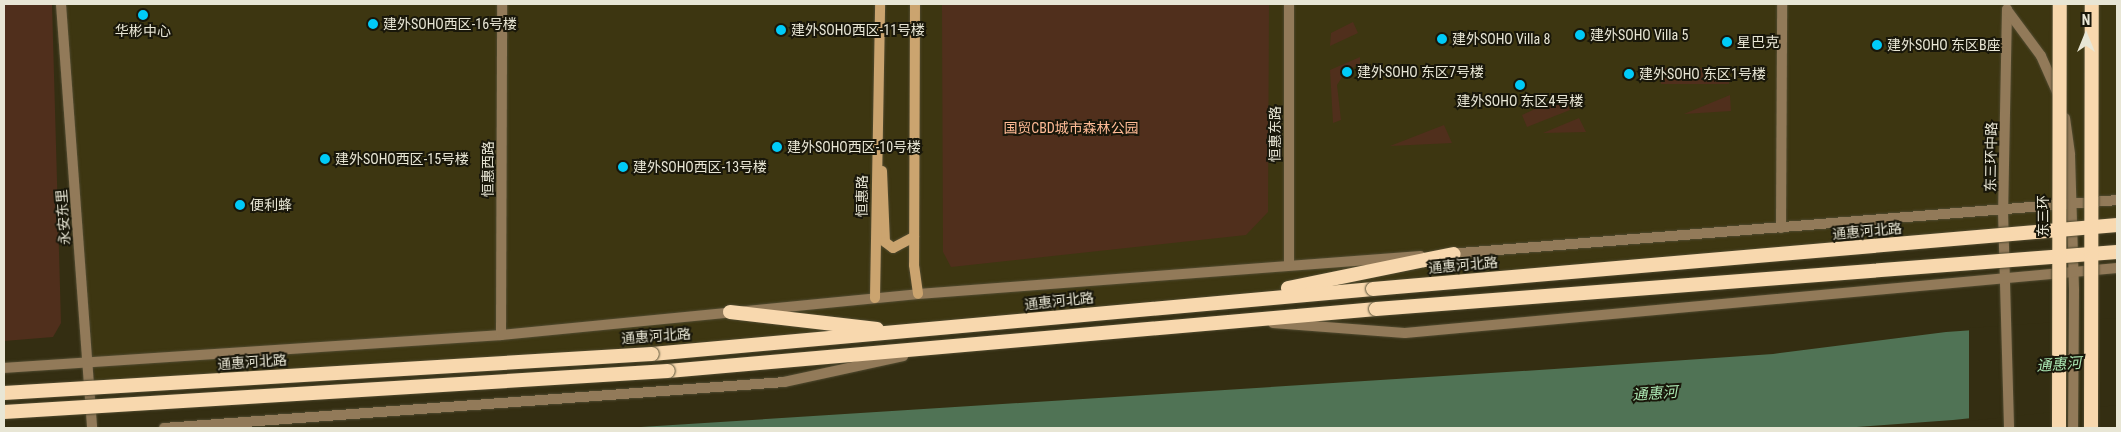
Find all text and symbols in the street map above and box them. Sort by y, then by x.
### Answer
marker: 华彬中心 [137,9,149,21]
north arrow [2061,10,2111,60]
text: N [2082,12,2090,28]
place label: 建外SOHO西区-16号楼 [383,16,517,32]
marker: 建外SOHO西区-16号楼 [367,18,379,30]
place label: 建外SOHO西区-11号楼 [791,22,925,38]
place label: 华彬中心 [115,23,171,39]
marker: 建外SOHO西区-11号楼 [775,24,787,36]
place label: 建外SOHO Villa 5 [1590,27,1688,43]
marker: 建外SOHO Villa 5 [1574,29,1586,41]
place label: 建外SOHO Villa 8 [1452,31,1550,47]
marker: 建外SOHO Villa 8 [1436,33,1448,45]
place label: 星巴克 [1737,34,1779,50]
marker: 星巴克 [1721,36,1733,48]
place label: 建外SOHO 东区B座 [1887,37,2001,53]
marker: 建外SOHO 东区B座 [1871,39,1883,51]
place label: 建外SOHO 东区7号楼 [1357,64,1484,80]
marker: 建外SOHO 东区7号楼 [1341,66,1353,78]
place label: 建外SOHO 东区1号楼 [1639,66,1766,82]
marker: 建外SOHO 东区1号楼 [1623,68,1635,80]
marker: 建外SOHO 东区4号楼 [1514,79,1526,91]
place label: 建外SOHO 东区4号楼 [1457,93,1583,109]
street label: 恒惠东路 [1267,106,1283,162]
park label: 国贸CBD城市森林公园 [1003,120,1139,136]
street label: 东三环中路 [1982,122,2000,192]
place label: 建外SOHO西区-10号楼 [787,139,921,155]
street label: 恒惠西路 [480,141,496,197]
marker: 建外SOHO西区-10号楼 [771,141,783,153]
place label: 建外SOHO西区-15号楼 [335,151,469,167]
marker: 建外SOHO西区-15号楼 [319,153,331,165]
place label: 建外SOHO西区-13号楼 [633,159,767,175]
marker: 建外SOHO西区-13号楼 [617,161,629,173]
street label: 恒惠路 [854,175,870,217]
street label: 永安东里 [53,188,73,246]
street label: 东三环 [2035,195,2051,237]
place label: 便利蜂 [250,197,292,213]
marker: 便利蜂 [234,199,246,211]
street label: 通惠河北路 [1831,220,1903,242]
street label: 通惠河北路 [1427,254,1499,276]
street label: 通惠河北路 [1023,289,1095,313]
street label: 通惠河北路 [620,325,692,347]
street label: 通惠河北路 [216,351,288,373]
water label: 通惠河 [2036,354,2082,376]
water label: 通惠河 [1632,383,1678,405]

